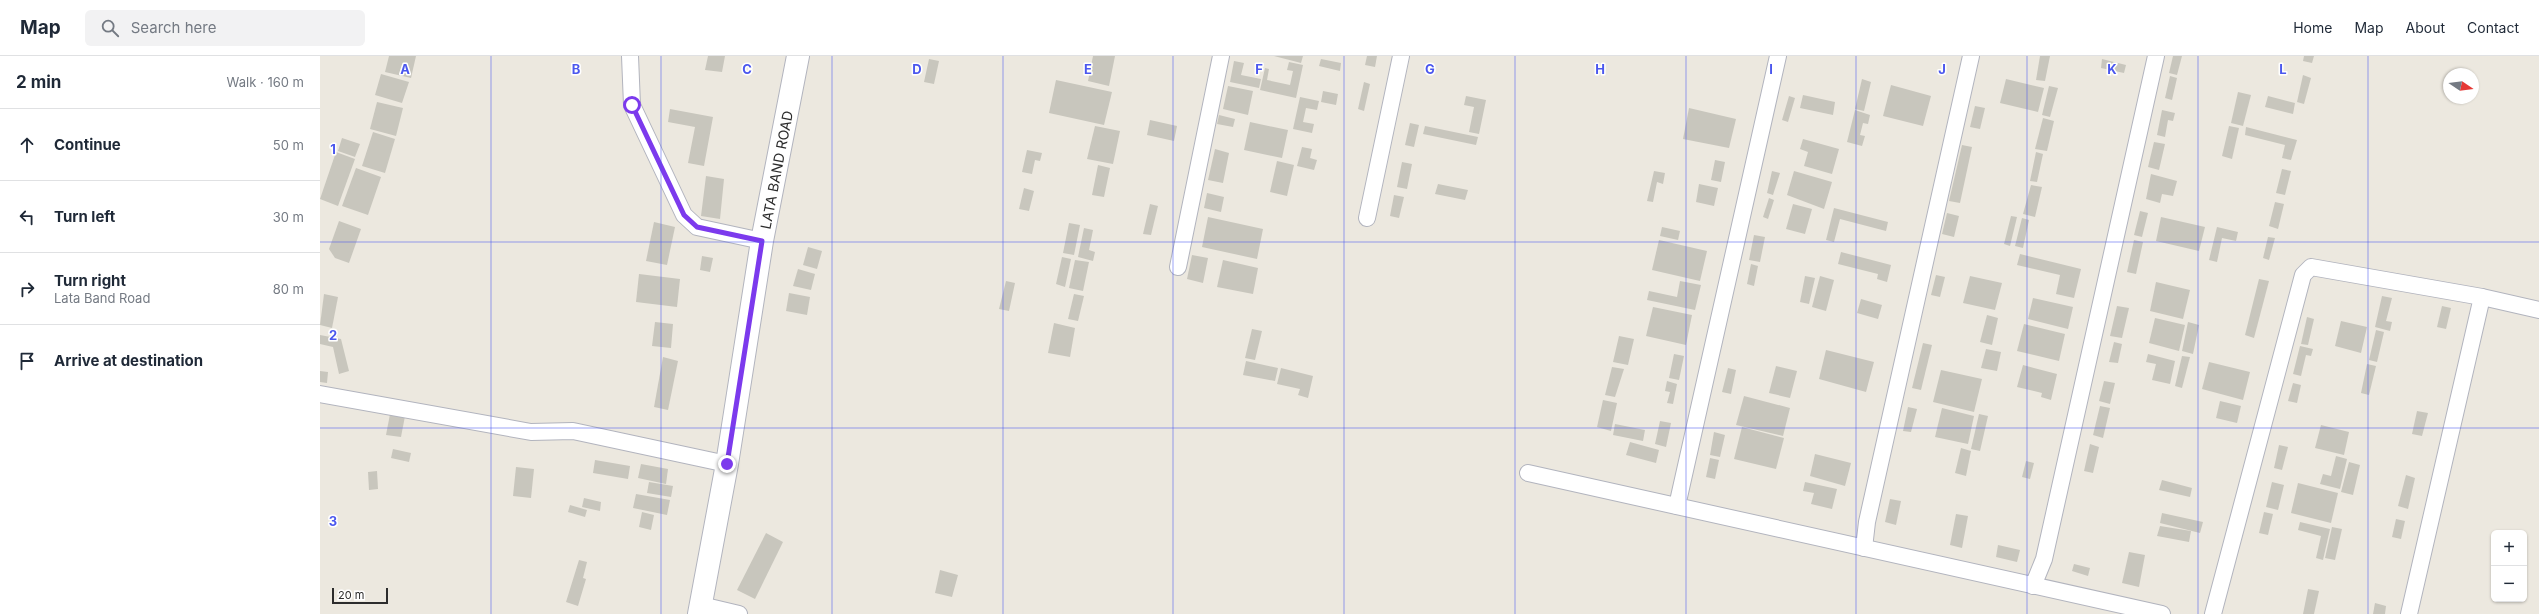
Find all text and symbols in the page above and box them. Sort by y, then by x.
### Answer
search box [85,10,365,46]
text: Map [20,16,61,39]
icon: search [99,17,121,39]
text: Search here [131,18,216,37]
text: Home [2293,19,2332,36]
text: Map [2354,19,2384,36]
text: About [2406,19,2445,36]
text: Contact [2467,19,2519,36]
text: A [400,61,410,77]
text: B [572,61,581,77]
text: C [742,61,752,77]
text: D [912,61,922,77]
text: E [1084,61,1092,77]
text: F [1255,61,1263,77]
text: G [1425,61,1435,77]
text: H [1595,61,1605,77]
text: I [1769,61,1773,77]
text: J [1938,61,1946,77]
text: K [2107,61,2117,77]
text: L [2279,61,2287,77]
north arrow [2443,68,2479,104]
text: 2 min [16,72,61,92]
text: Walk · 160 m [227,74,304,90]
route start [623,96,641,114]
street label: LATA BAND ROAD [756,109,796,230]
icon: ahead [16,134,38,156]
text: Continue [54,135,121,154]
text: 50 m [273,137,304,153]
text: 1 [330,141,336,157]
icon: left [16,206,38,228]
text: Turn left [54,207,115,226]
text: 30 m [273,209,304,225]
text: Turn right [54,271,126,290]
icon: right [16,278,38,300]
text: 80 m [273,281,304,297]
text: Lata Band Road [54,290,150,306]
text: 2 [329,327,337,343]
icon: arrive [16,350,38,372]
text: Arrive at destination [54,351,203,370]
route end [718,455,736,473]
text: 3 [329,513,337,529]
map controls [2491,530,2527,602]
button: + [2491,530,2527,566]
button: − [2491,566,2527,602]
scale bar [332,586,388,605]
text: 20 m [338,588,364,602]

